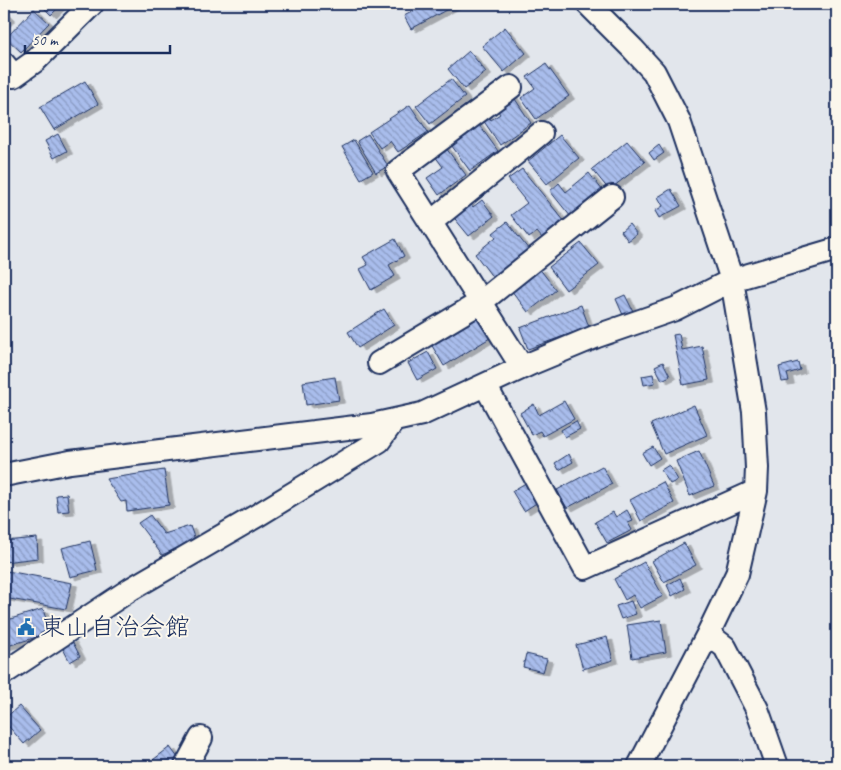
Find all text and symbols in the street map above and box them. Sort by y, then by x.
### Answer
scale bar [25,22,170,54]
text: 50 m [32,31,59,50]
place label: 東山自治会館 [40,611,190,643]
public building icon: 東山自治会館 [16,617,36,637]

